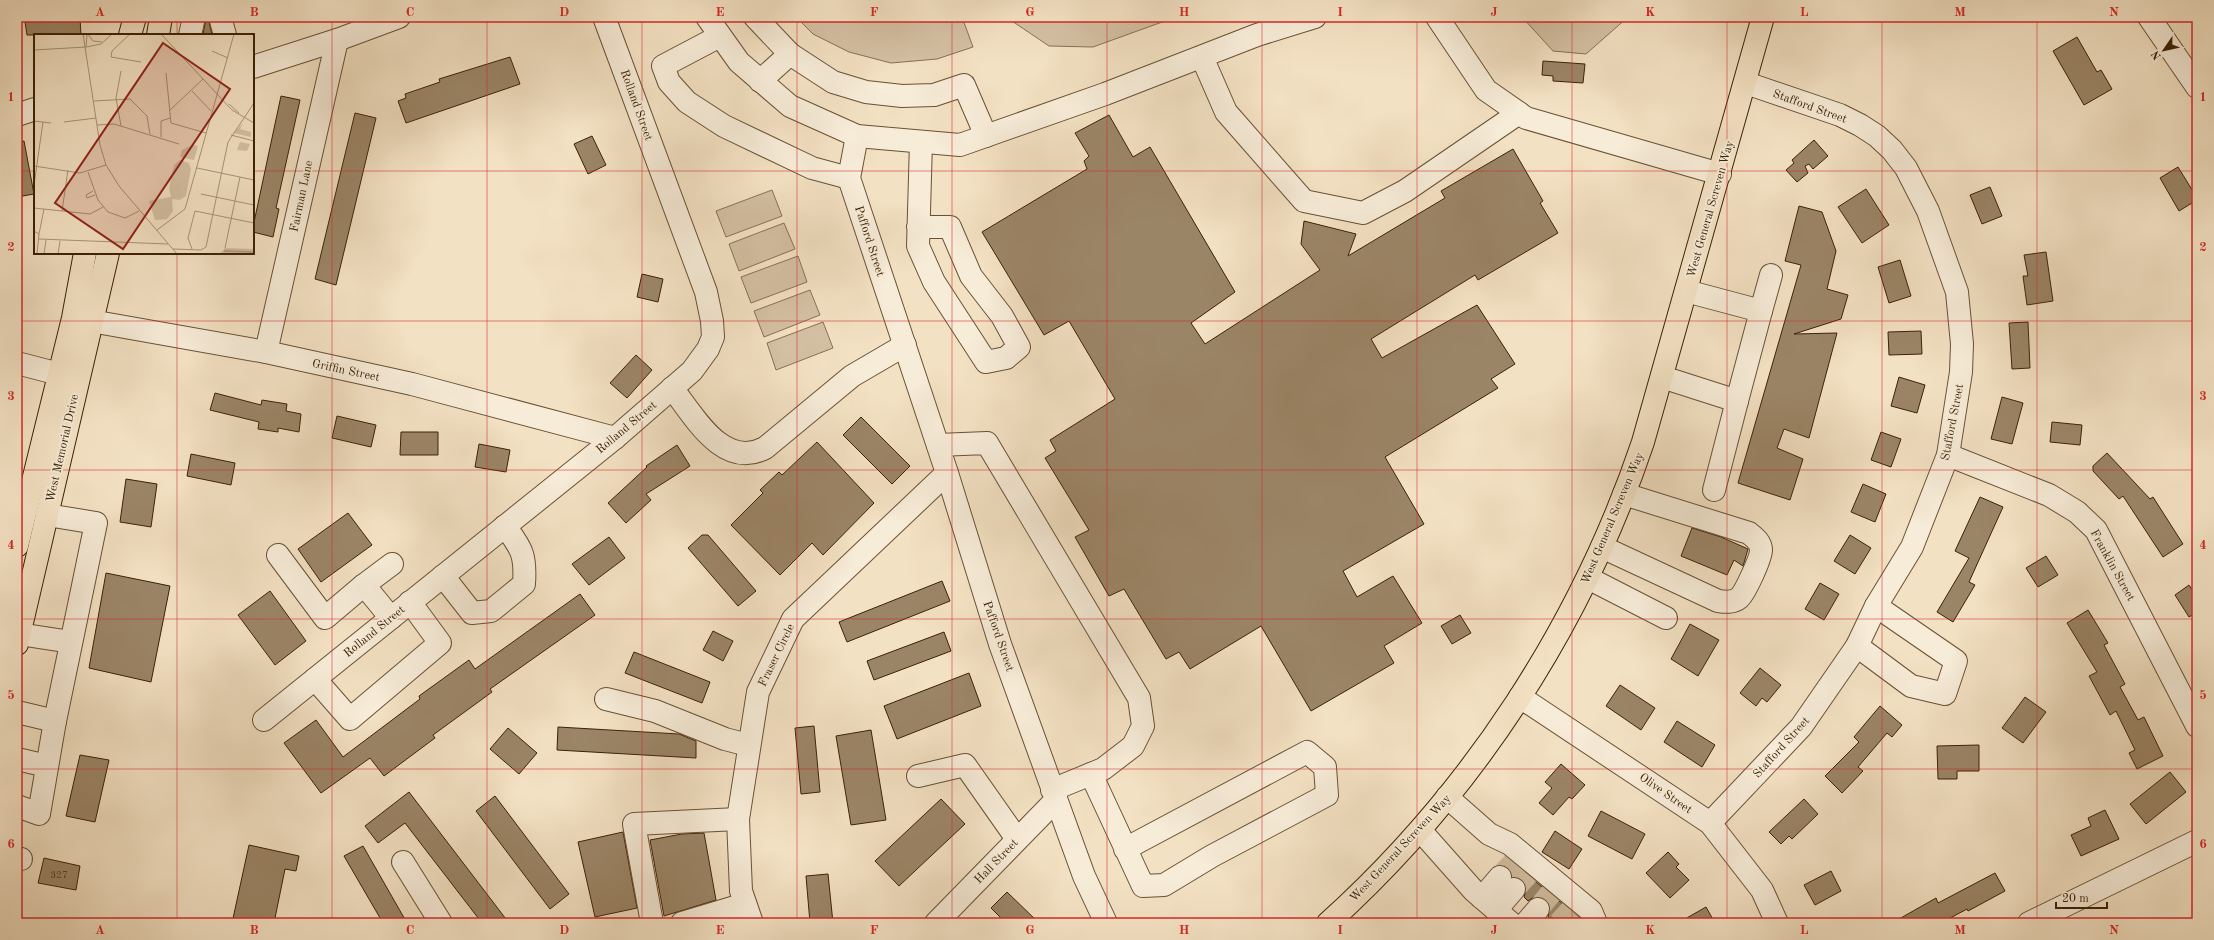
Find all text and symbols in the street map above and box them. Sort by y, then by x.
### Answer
text: A [95,6,105,19]
text: B [249,6,259,19]
text: C [406,6,414,19]
text: D [559,6,569,19]
text: E [716,6,725,19]
text: F [870,6,879,19]
text: G [1025,6,1035,19]
text: H [1179,6,1190,19]
text: I [1337,6,1343,19]
text: J [1490,6,1498,19]
text: K [1645,6,1655,19]
text: L [1800,6,1809,19]
text: M [1954,6,1966,19]
text: N [2109,6,2119,19]
north arrow [2144,30,2184,70]
inset map [34,34,254,254]
text: N [2150,48,2164,61]
street label: Rolland Street [618,68,655,143]
street label: Stafford Street [1771,88,1848,126]
text: 1 [7,91,15,104]
text: 1 [2199,91,2207,104]
street label: West General Screven Way [1686,139,1736,279]
street label: Fairman Lane [289,159,316,233]
street label: Pafford Street [852,204,886,278]
text: 2 [7,241,15,254]
text: 2 [2199,241,2207,254]
street label: Griffin Street [311,358,381,384]
street label: Stafford Street [1940,383,1966,462]
text: 3 [7,390,15,403]
text: 3 [2199,390,2207,403]
street label: West Memorial Drive [45,393,81,503]
street label: Rolland Street [594,399,659,456]
street label: West General Screven Way [1580,450,1646,586]
street label: Franklin Street [2088,528,2137,603]
text: 4 [7,539,15,552]
text: 4 [2199,539,2207,552]
street label: Pafford Street [980,599,1016,673]
street label: Rolland Street [342,604,407,660]
street label: Fraser Circle [757,622,797,689]
text: 5 [7,689,15,702]
text: 5 [2199,689,2207,702]
street label: Stafford Street [1751,715,1812,781]
street label: Olive Street [1637,771,1694,816]
street label: West General Screven Way [1348,792,1454,905]
street label: Hall Street [973,837,1021,886]
text: 6 [7,838,15,851]
text: 6 [2199,838,2207,851]
house number: 327 [50,870,68,880]
scale bar [2056,884,2107,910]
text: 20 m [2062,893,2089,905]
text: A [95,924,105,937]
text: B [249,924,259,937]
text: C [406,924,414,937]
text: D [559,924,569,937]
text: E [716,924,725,937]
text: F [870,924,879,937]
text: G [1025,924,1035,937]
text: H [1179,924,1190,937]
text: I [1337,924,1343,937]
text: J [1490,924,1498,937]
text: K [1645,924,1655,937]
text: L [1800,924,1809,937]
text: M [1954,924,1966,937]
text: N [2109,924,2119,937]

